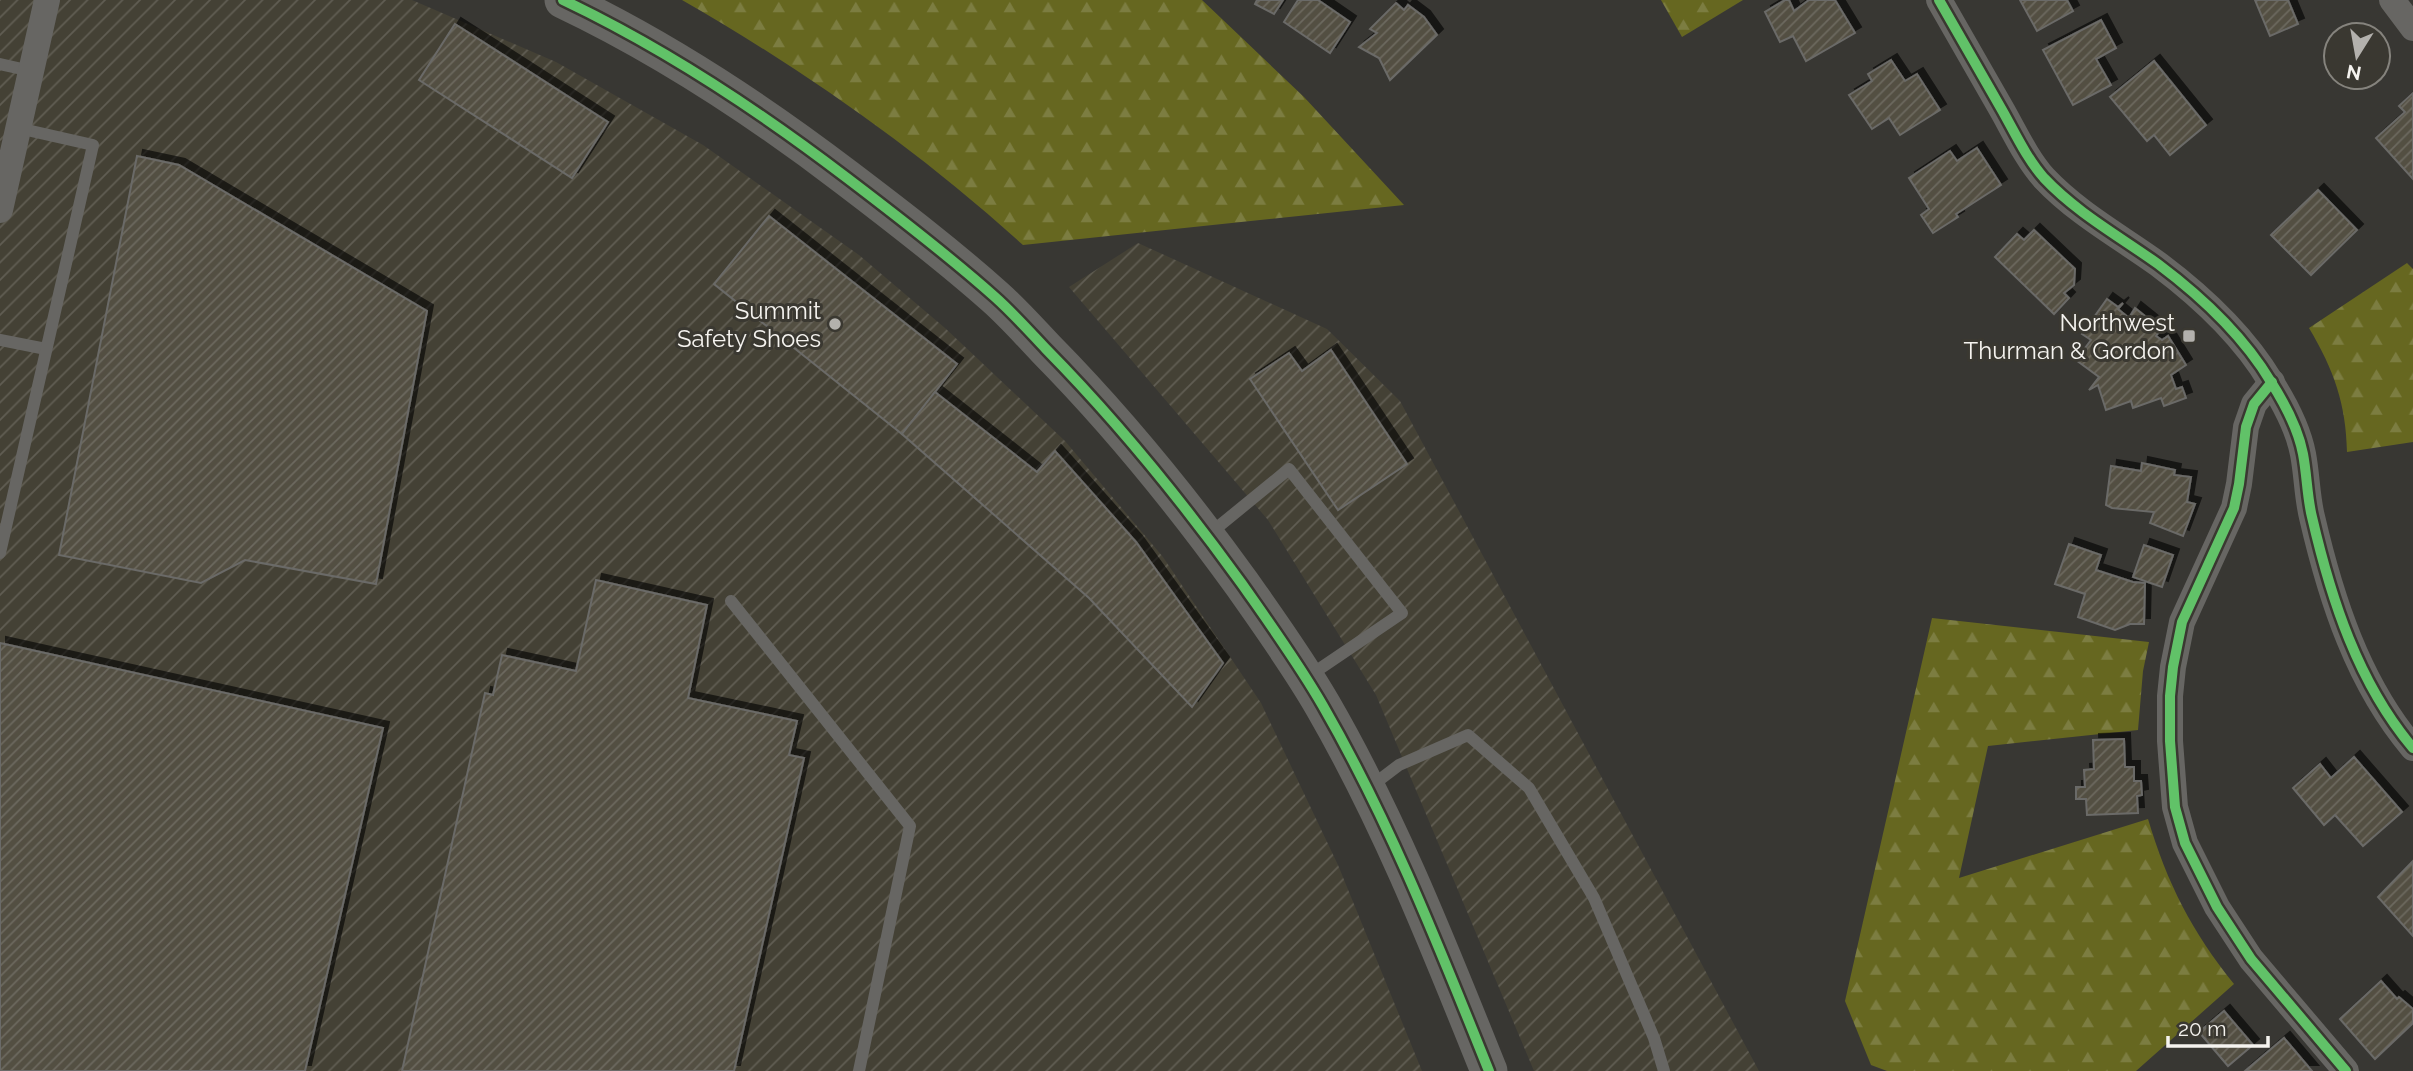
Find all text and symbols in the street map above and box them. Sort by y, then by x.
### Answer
north arrow [2322,21,2392,91]
text: N [2345,61,2363,85]
place label: Summit Safety Shoes [677,296,821,353]
place label: Northwest Thurman & Gordon [1964,308,2175,365]
marker: Summit Safety Shoes [827,316,843,332]
marker: Northwest Thurman & Gordon [2181,328,2197,344]
scale bar [2168,1004,2268,1048]
text: 20 m [2178,1016,2226,1041]

